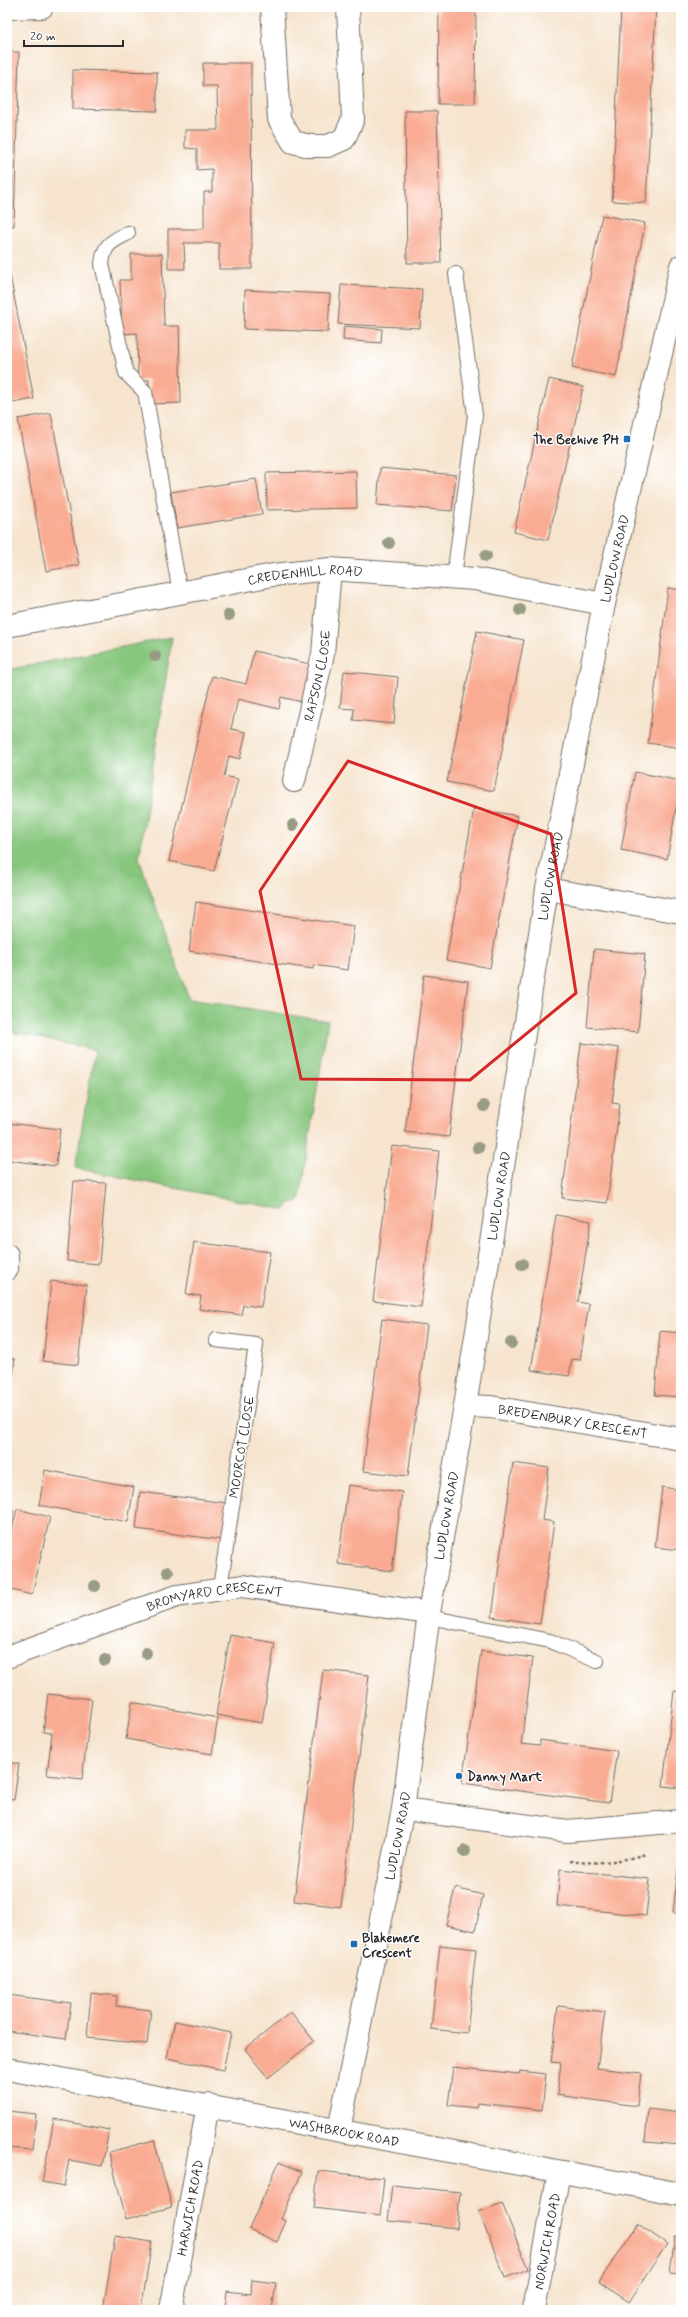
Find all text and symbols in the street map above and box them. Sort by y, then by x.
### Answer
scale bar [24,22,123,48]
text: 20 m [30,29,56,45]
place label: The Beehive PH [533,432,619,449]
marker: The Beehive PH [622,434,632,444]
street label: LUDLOW ROAD [598,513,634,604]
street label: CREDENHILL ROAD [246,562,363,590]
street label: RAPSON CLOSE [301,630,335,723]
street label: LUDLOW ROAD [535,830,568,922]
street label: LUDLOW ROAD [484,1150,515,1242]
street label: MOORCOT CLOSE [226,1395,259,1500]
street label: BREDENBURY CRESCENT [497,1401,649,1443]
street label: LUDLOW ROAD [431,1470,464,1561]
street label: BROMYARD CRESCENT [144,1579,284,1616]
place label: Danny Mart [467,1769,542,1786]
marker: Danny Mart [454,1771,464,1781]
street label: LUDLOW ROAD [382,1791,415,1882]
place label: Blakemere Crescent [362,1930,420,1962]
marker: Blakemere Crescent [349,1939,359,1949]
street label: WASHBROOK ROAD [287,2114,401,2152]
street label: HARWICH ROAD [174,2158,208,2257]
street label: NORWICH ROAD [531,2192,565,2291]

